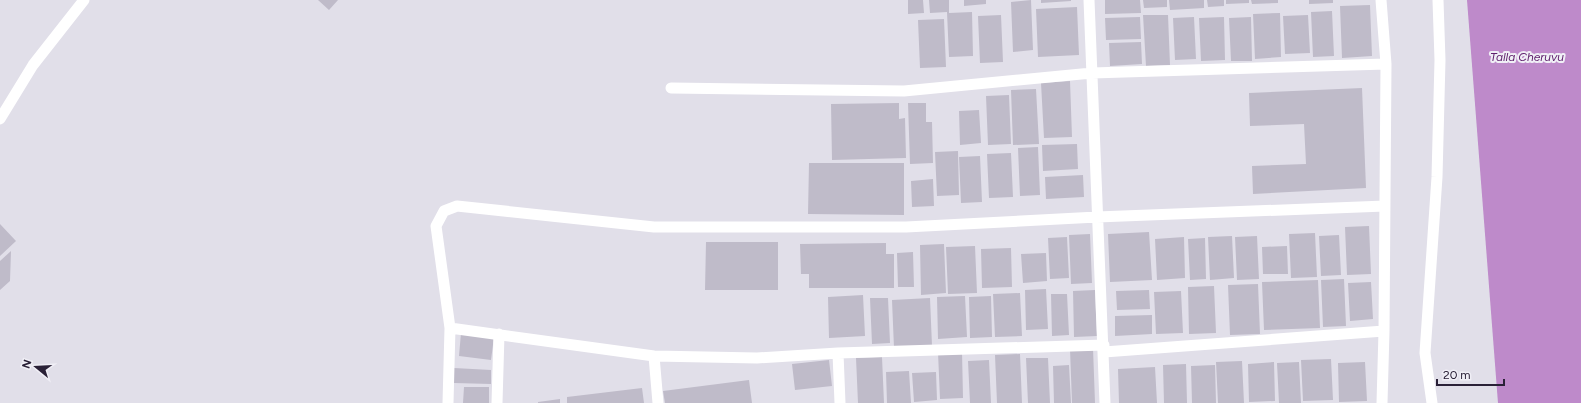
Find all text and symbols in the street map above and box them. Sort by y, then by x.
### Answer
water label: Talla Cheruvu [1490,50,1564,64]
north arrow [16,347,56,387]
text: N [19,358,34,370]
scale bar [1437,361,1504,387]
text: 20 m [1443,368,1471,382]

